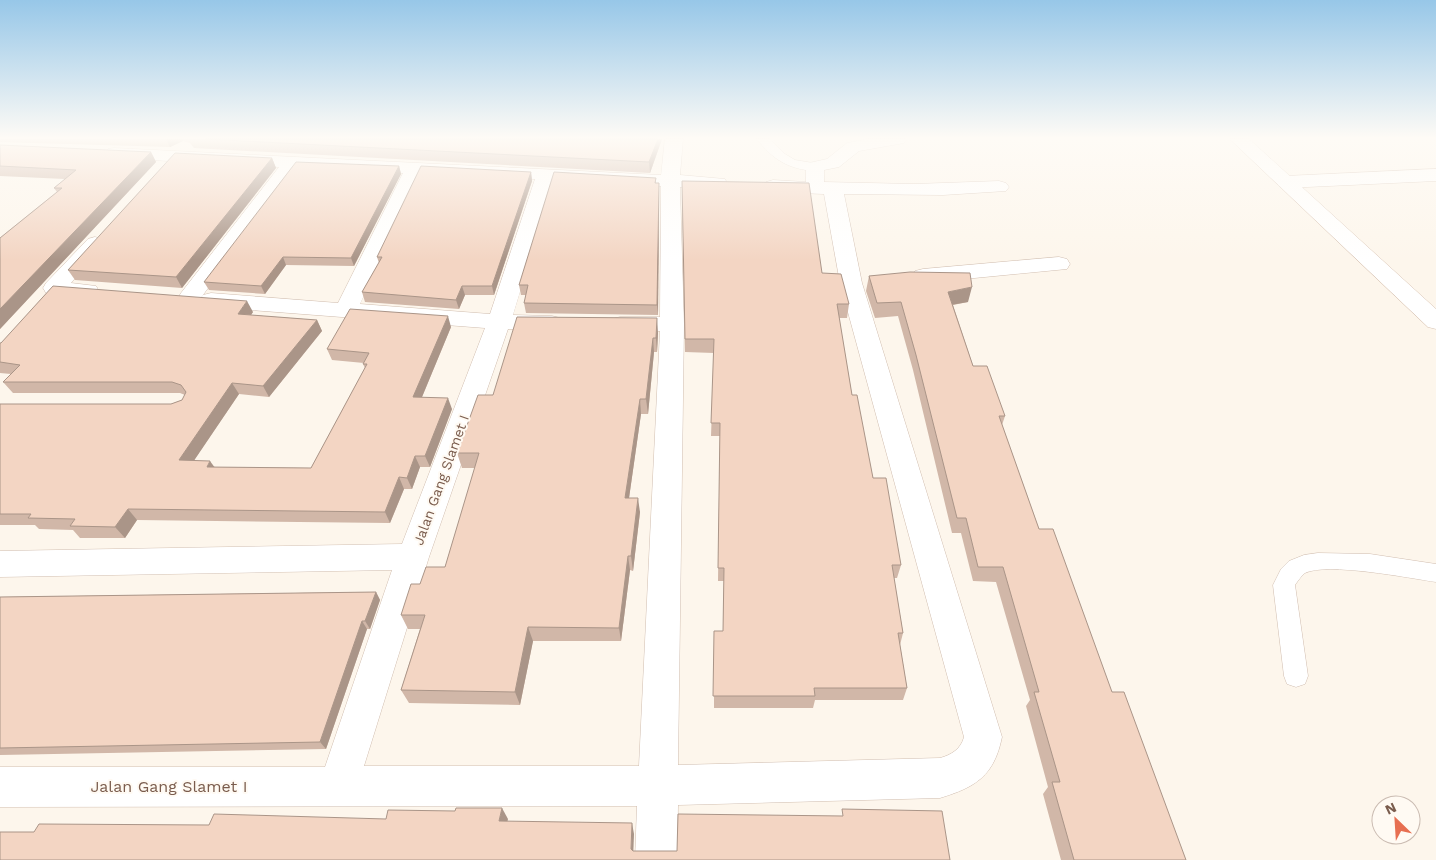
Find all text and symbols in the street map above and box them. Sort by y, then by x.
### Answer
street label: Jalan Gang Slamet I [410,413,472,547]
street label: Jalan Gang Slamet I [91,777,248,796]
north arrow [1371,795,1421,845]
text: N [1382,799,1399,818]

